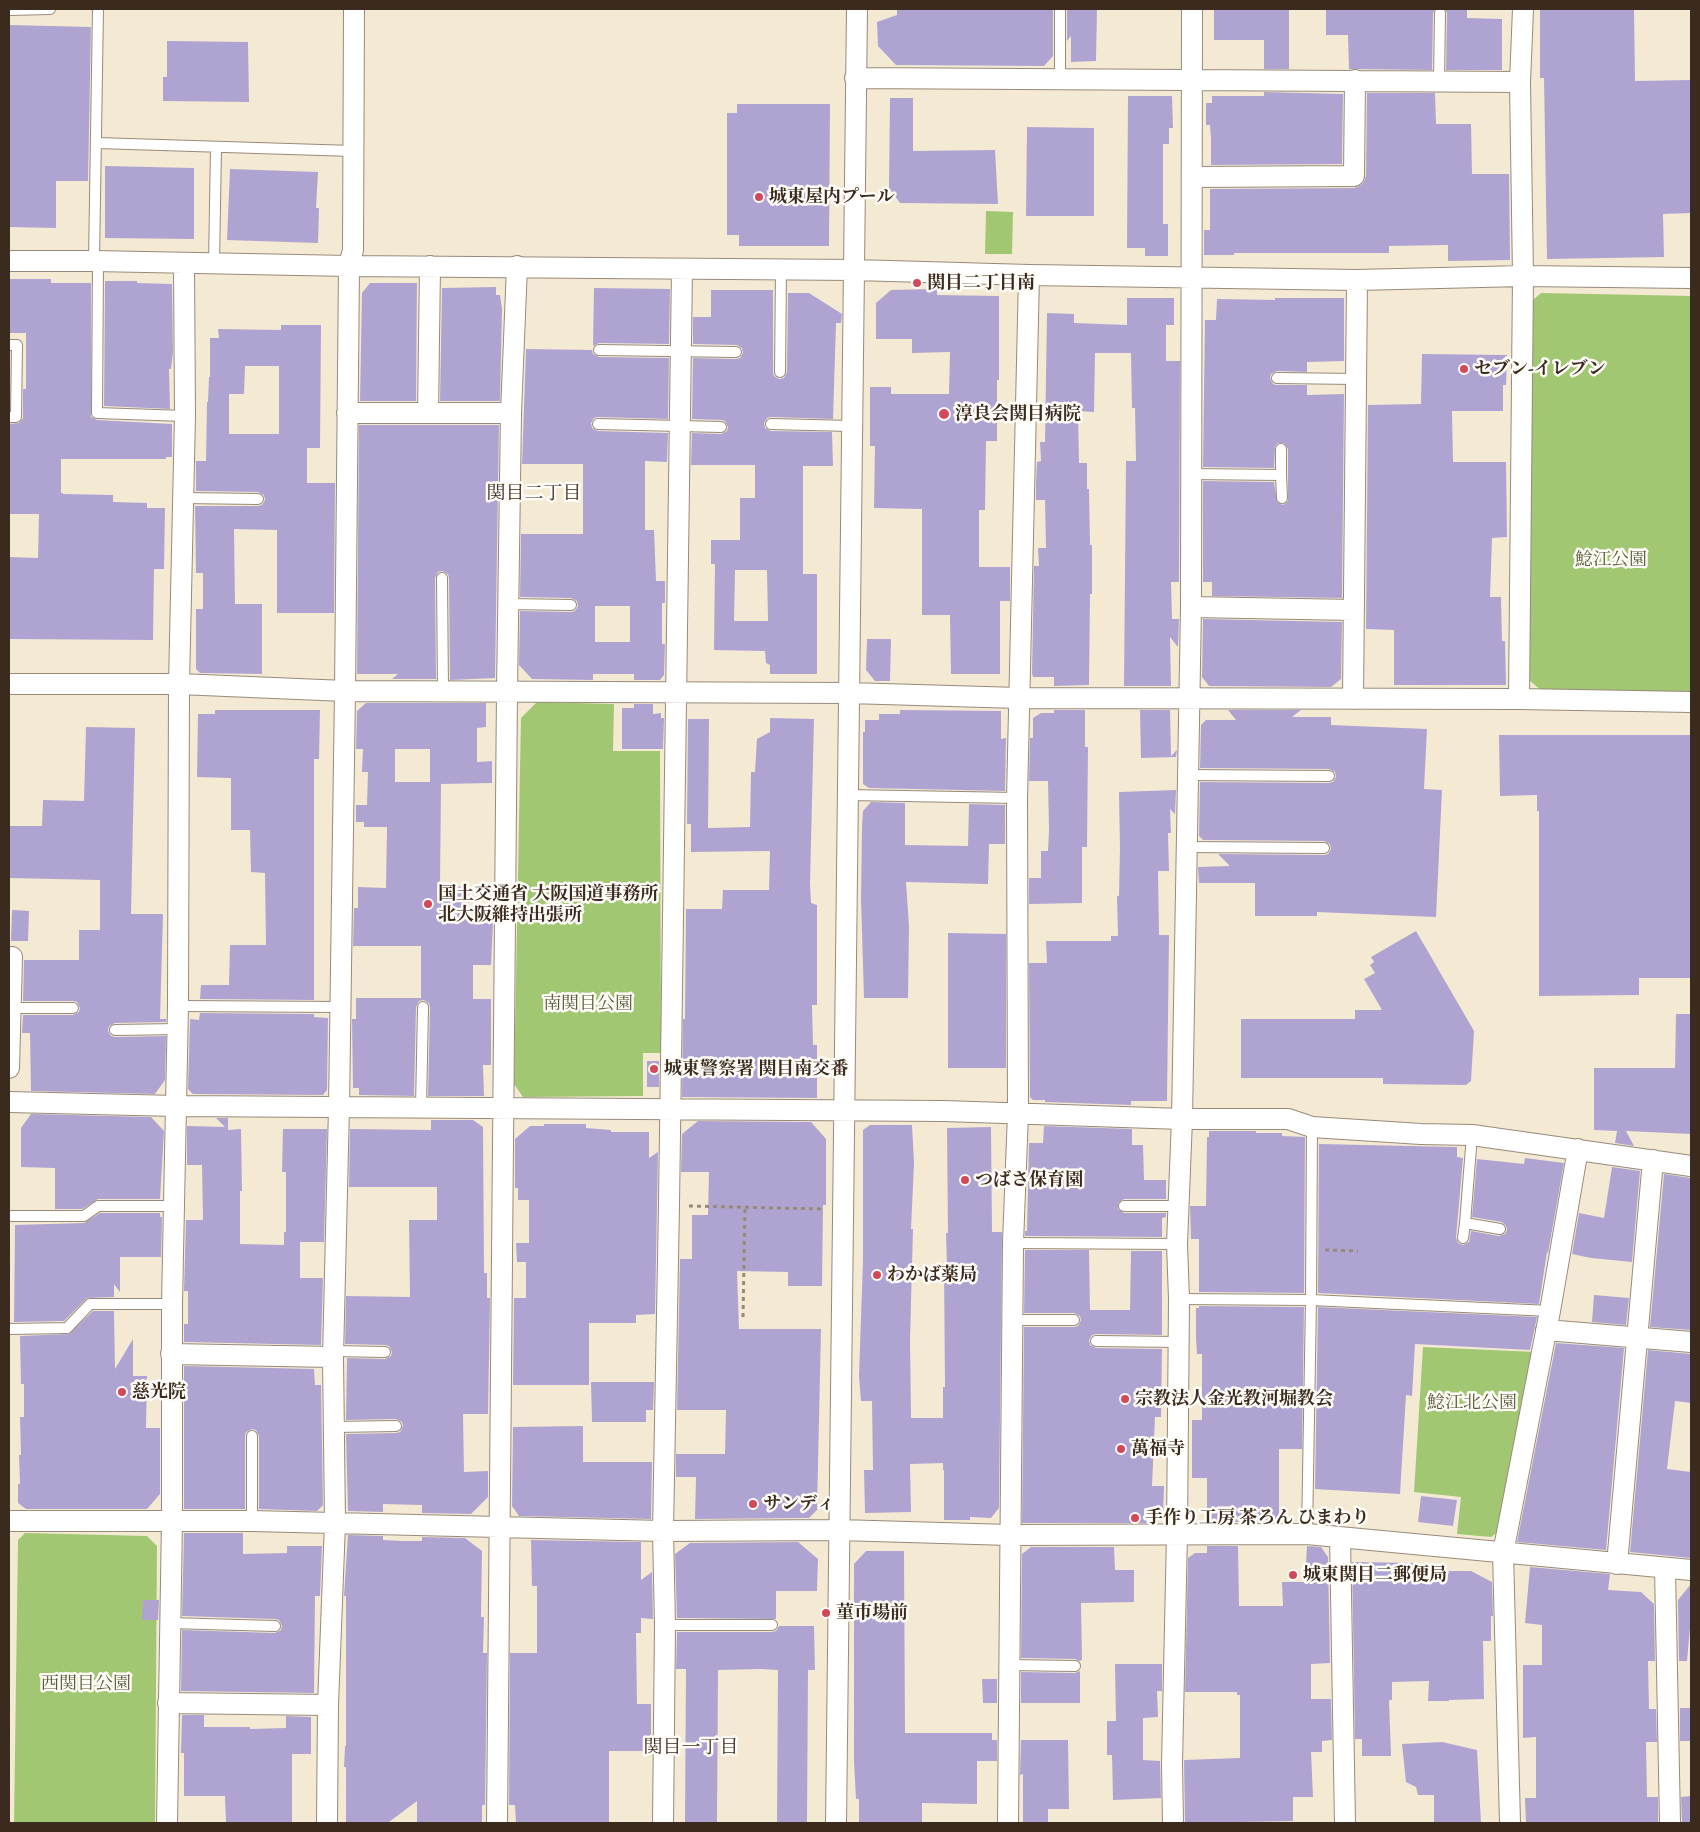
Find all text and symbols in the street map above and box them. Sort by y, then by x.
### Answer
place label: 城東屋内プール [769,186,894,208]
marker: 城東屋内プール [753,191,765,203]
place label: 関目二丁目南 [927,272,1035,294]
marker: 関目二丁目南 [911,277,923,289]
place label: セブン-イレブン [1474,358,1606,380]
marker: セブン-イレブン [1458,363,1470,375]
place label: 淳良会関目病院 [955,403,1081,425]
marker: 淳良会関目病院 [937,407,951,421]
district label: 関目二丁目 [487,483,581,505]
park label: 鯰江公園 [1575,549,1647,571]
place label: 国土交通省 大阪国道事務所 北大阪維持出張所 [438,883,658,926]
marker: 国土交通省 大阪国道事務所 北大阪維持出張所 [422,898,434,910]
park label: 南関目公園 [543,993,633,1015]
place label: 城東警察署 関目南交番 [664,1058,848,1080]
marker: 城東警察署 関目南交番 [648,1063,660,1075]
place label: つばさ保育園 [975,1169,1083,1191]
marker: つばさ保育園 [959,1174,971,1186]
place label: わかば薬局 [887,1264,977,1286]
marker: わかば薬局 [871,1269,883,1281]
place label: 慈光院 [132,1381,186,1403]
marker: 慈光院 [116,1386,128,1398]
place label: 宗教法人金光教河堀教会 [1135,1388,1333,1410]
park label: 鯰江北公園 [1427,1392,1517,1414]
marker: 宗教法人金光教河堀教会 [1119,1393,1131,1405]
place label: 萬福寺 [1131,1438,1185,1460]
marker: 萬福寺 [1115,1443,1127,1455]
place label: サンディ [763,1493,835,1515]
marker: サンディ [747,1498,759,1510]
place label: 手作り工房 茶ろん ひまわり [1145,1507,1370,1529]
marker: 手作り工房 茶ろん ひまわり [1129,1512,1141,1524]
place label: 城東関目二郵便局 [1303,1564,1447,1586]
marker: 城東関目二郵便局 [1287,1569,1299,1581]
place label: 菫市場前 [836,1602,908,1624]
marker: 菫市場前 [820,1607,832,1619]
park label: 西関目公園 [41,1673,131,1695]
district label: 関目一丁目 [644,1737,738,1759]

